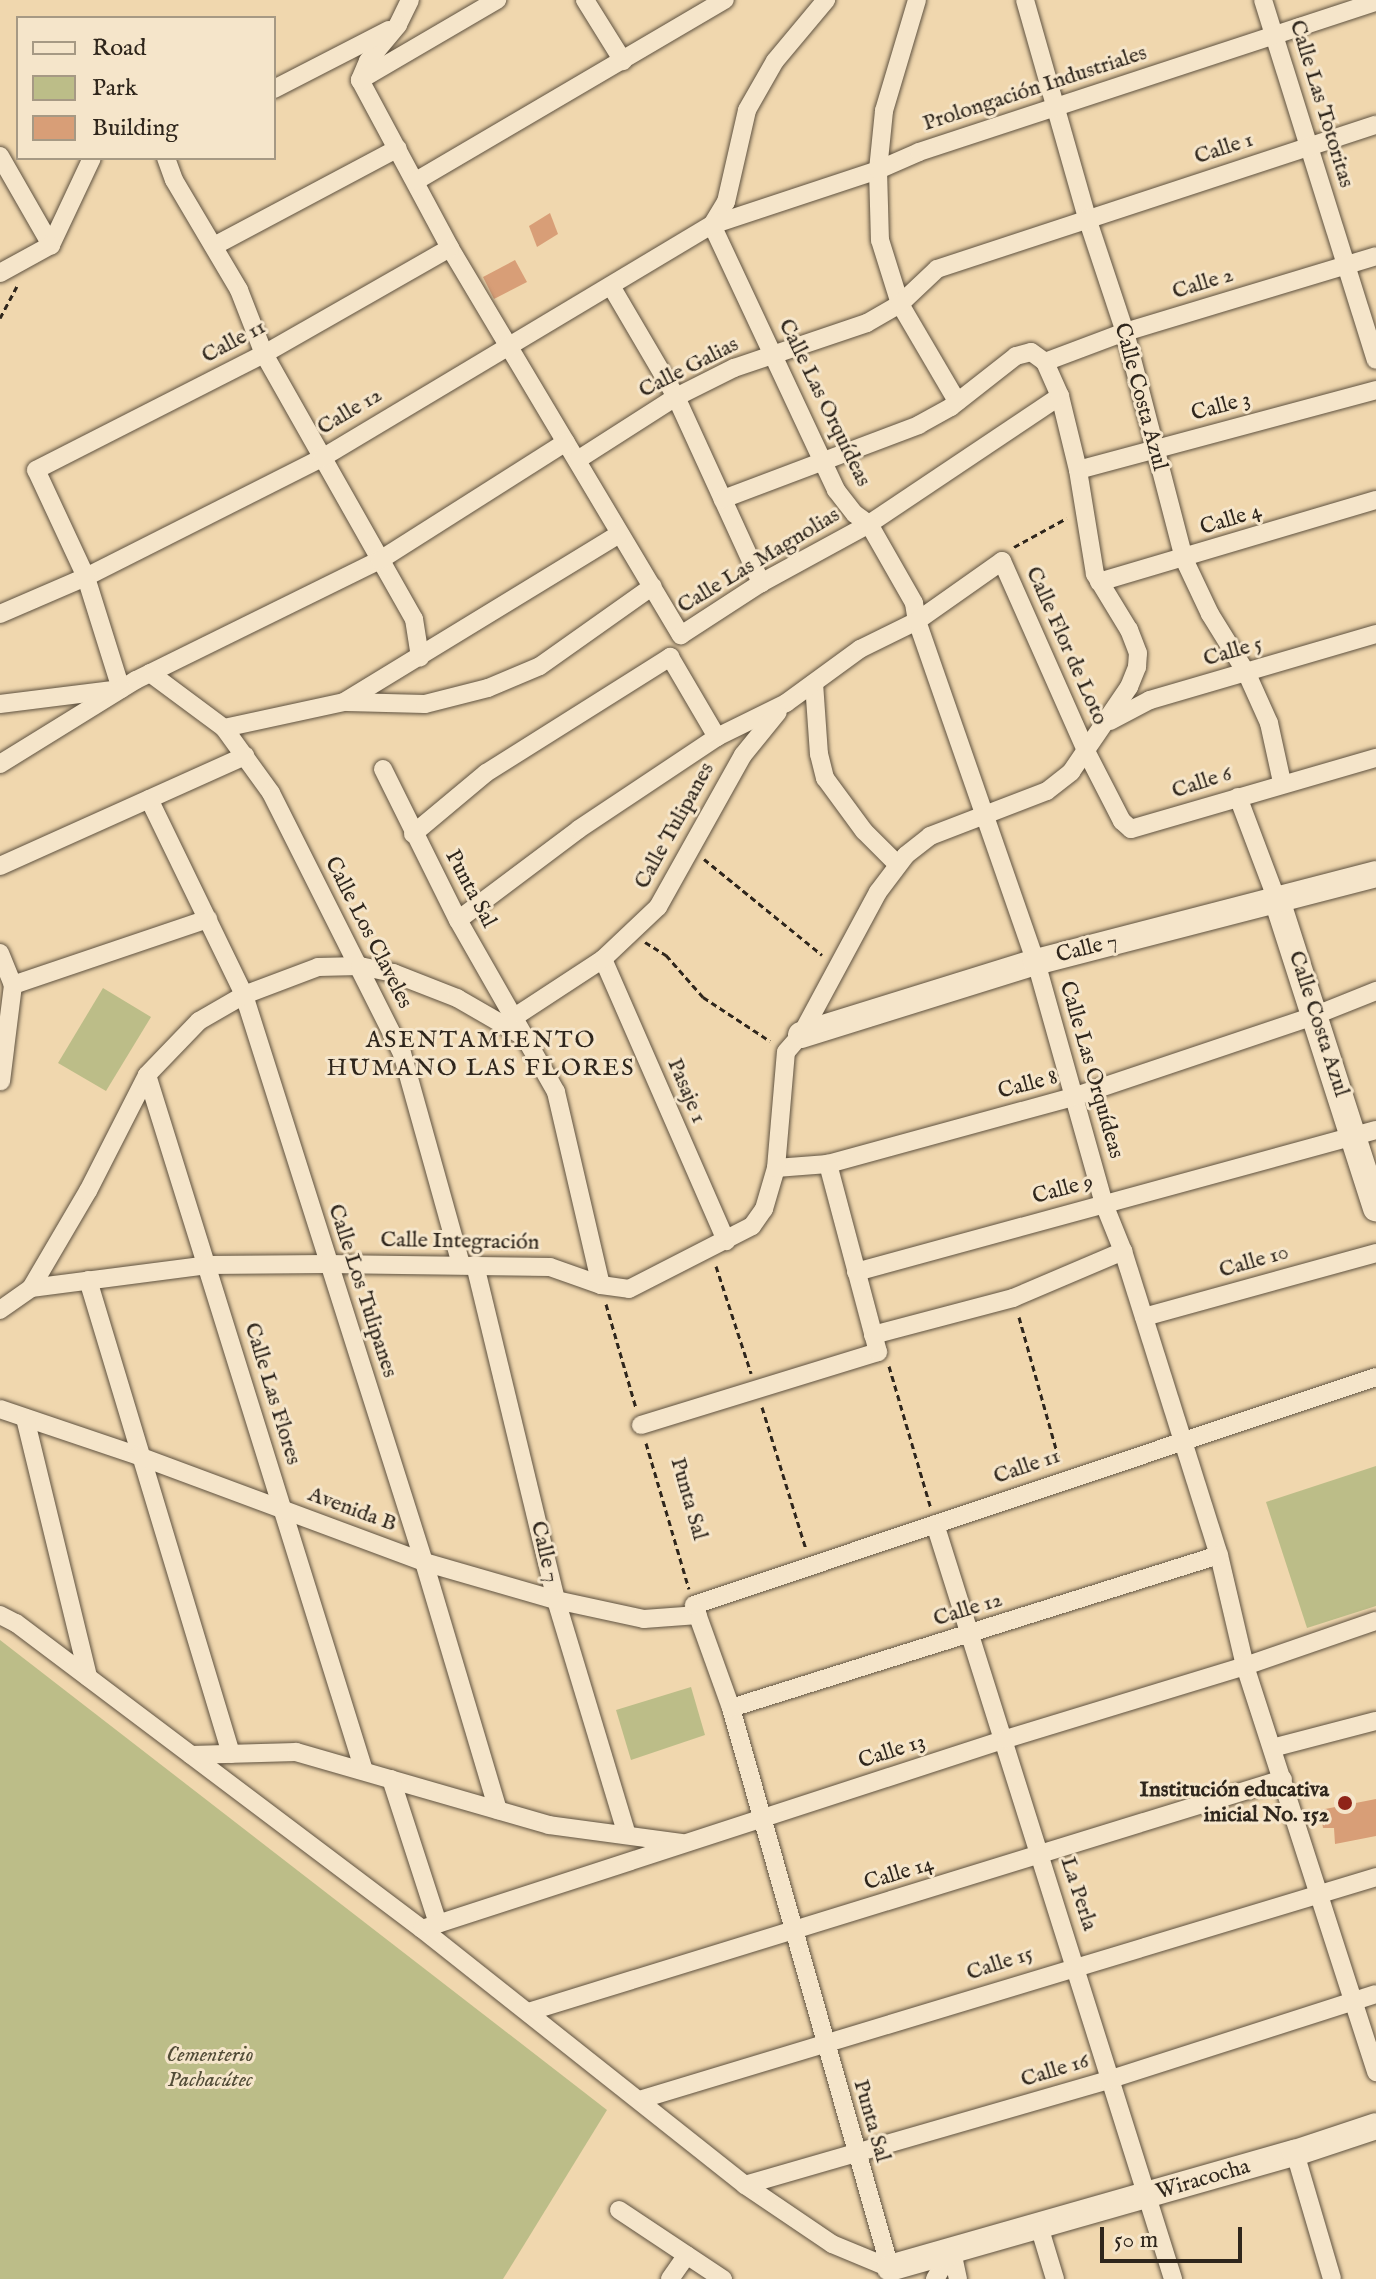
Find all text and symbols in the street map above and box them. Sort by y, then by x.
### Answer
legend [16,16,276,160]
street label: Calle Las Totoritas [1283,17,1359,191]
text: Road [92,33,146,64]
street label: Prolongación Industriales [920,40,1150,138]
text: Park [92,73,138,104]
text: Building [92,113,178,144]
street label: Calle 1 [1191,127,1257,171]
street label: Calle 2 [1169,262,1237,306]
street label: Calle 11 [198,314,270,370]
street label: Calle Las Orquídeas [772,315,876,491]
street label: Calle Costa Azul [1108,320,1172,474]
street label: Calle Galias [635,332,743,404]
street label: Calle 12 [313,383,387,441]
street label: Calle 3 [1188,386,1254,428]
street label: Calle 4 [1197,498,1265,542]
street label: Calle Las Magnolias [673,502,845,620]
street label: Calle Flor de Loto [1019,563,1113,729]
street label: Calle 5 [1201,631,1265,673]
street label: Calle Tulipanes [629,758,721,894]
street label: Calle 6 [1169,761,1235,805]
street label: Punta Sal [439,846,501,932]
street label: Calle Los Claveles [318,853,418,1013]
street label: Calle 7 [1054,929,1120,969]
street label: Calle Costa Azul [1282,948,1354,1100]
street label: Calle Las Orquídeas [1053,978,1129,1162]
district label: ASENTAMIENTO HUMANO LAS FLORES [326,1027,636,1083]
street label: Pasaje 1 [661,1055,711,1127]
street label: Calle 8 [995,1064,1061,1106]
street label: Calle 9 [1030,1169,1096,1211]
street label: Calle Los Tulipanes [322,1201,402,1381]
street label: Calle Integración [380,1227,540,1257]
street label: Calle 10 [1216,1240,1292,1284]
street label: Calle Las Flores [238,1320,306,1468]
street label: Calle 11 [990,1443,1064,1491]
street label: Punta Sal [664,1455,712,1543]
street label: Avenida B [304,1482,400,1538]
street label: Calle 7 [524,1519,564,1585]
street label: Calle 12 [930,1587,1006,1633]
street label: Calle 13 [855,1729,929,1775]
place label: Institución educativa inicial No. 152 [1140,1777,1329,1828]
marker: Institución educativa inicial No. 152 [1336,1794,1354,1812]
street label: Calle 14 [861,1851,937,1897]
street label: La Perla [1054,1854,1102,1934]
street label: Calle 15 [963,1941,1037,1987]
park label: Cementerio Pachacútec [166,2042,254,2094]
street label: Calle 16 [1018,2048,1092,2094]
street label: Punta Sal [847,2077,895,2165]
street label: Wiracocha [1153,2154,1253,2206]
scale bar [1104,2211,1246,2261]
text: 50 m [1114,2225,1158,2256]

